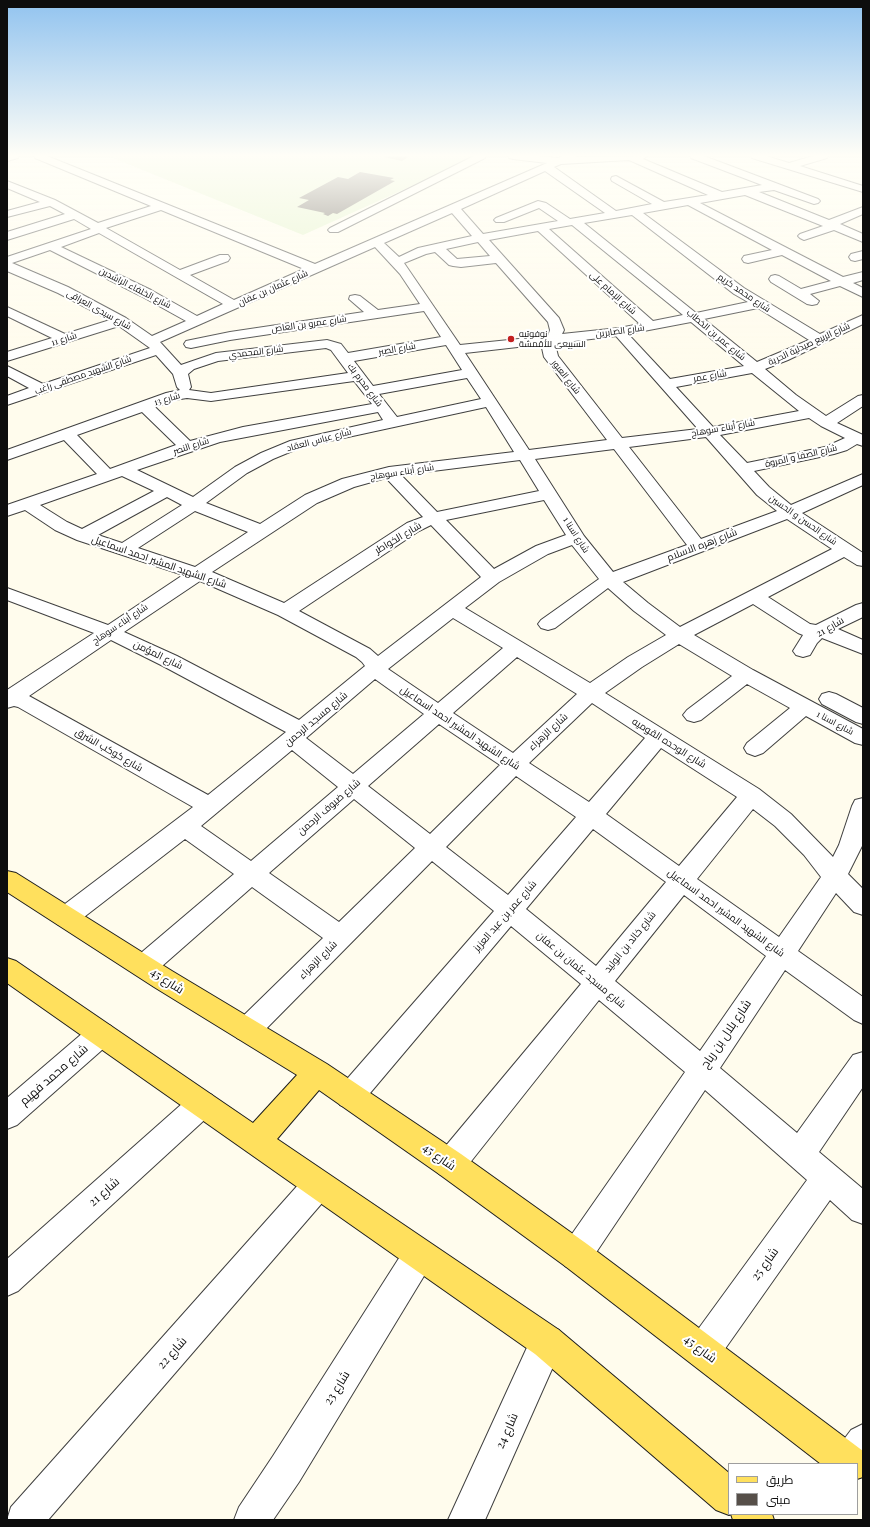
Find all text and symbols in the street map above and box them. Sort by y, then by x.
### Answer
street label: شارع الخلفاء الراشدين [97,265,173,311]
street label: شارع عثمان بن عفان [236,268,310,308]
street label: شارع الإمام على [587,269,639,317]
street label: شارع محمد كريم [716,271,772,315]
street label: شارع سيدى العراقى [65,288,133,332]
street label: شارع عمر بن الخطاب [684,307,748,363]
street label: شارع عمرو بن العاص [271,313,347,335]
street label: شارع الربيع صيدلية الحرية [766,320,852,368]
street label: شارع الصابرين [595,322,645,340]
place label: نوفوتيه السبيعى للأقمشة [519,329,586,350]
street label: شارع 11 [50,330,78,348]
marker: نوفوتيه السبيعى للأقمشة [506,334,516,344]
street label: شارع الصبر [378,340,416,358]
street label: شارع المحمدي [228,343,284,361]
street label: شارع الشهيد مصطفى راغب [33,353,133,397]
street label: شارع العبور [549,358,583,396]
street label: شارع محرم بك [345,361,385,409]
street label: شارع عمر [692,368,728,384]
street label: شارع 13 [153,390,181,408]
street label: شارع أبناء سوهاج [690,417,756,439]
street label: شارع عباس العقاد [285,426,353,454]
street label: شارع النصر [172,435,210,457]
street label: شارع الصفا و المروة [764,442,838,470]
street label: شارع أبناء سوهاج [369,462,435,482]
street label: شارع الحسن و الحسين [767,493,839,547]
street label: شارع اسنا 1 [560,515,592,555]
street label: شارع الخواطر [373,519,423,557]
street label: شارع زهره الاسلام [665,526,739,564]
street label: شارع الشهيد المشير احمد اسماعيل [90,533,228,591]
street label: شارع أبناء سوهاج [90,601,150,647]
street label: شارع 21 [814,614,846,640]
street label: شارع المؤمن [131,638,185,672]
street label: شارع الشهيد المشير احمد اسماعيل [398,683,522,773]
street label: شارع مسجد الرحمن [282,689,350,749]
street label: شارع اسنا 1 [815,709,855,737]
street label: شارع الزهراء [526,711,570,753]
street label: شارع الوحده القوميه [630,715,708,771]
street label: شارع كوكب الشرق [73,726,145,774]
street label: شارع ضيوف الرحمن [295,776,363,838]
street label: شارع الشهيد المشير احمد اسماعيل [665,866,787,960]
street label: شارع عمر بن عبد العزيز [471,878,539,954]
street label: شارع خالد بن الوليد [602,909,658,975]
street label: شارع مسجد عثمان بن عفان [534,929,628,1011]
street label: شارع الزهراء [296,938,340,982]
street label: شارع 45 [148,965,186,997]
street label: شارع بلال بن رباح [698,997,754,1071]
street label: شارع محمد فهيم [17,1042,91,1108]
street label: شارع 45 [420,1140,458,1174]
street label: شارع 21 [86,1174,122,1210]
street label: شارع 25 [748,1245,782,1283]
street label: شارع 45 [681,1332,719,1366]
street label: شارع 22 [154,1334,190,1372]
street label: شارع 23 [321,1368,353,1408]
street label: شارع 24 [493,1411,521,1451]
legend [728,1463,858,1515]
text: طريق [766,1471,793,1487]
text: مبنى [766,1491,791,1507]

